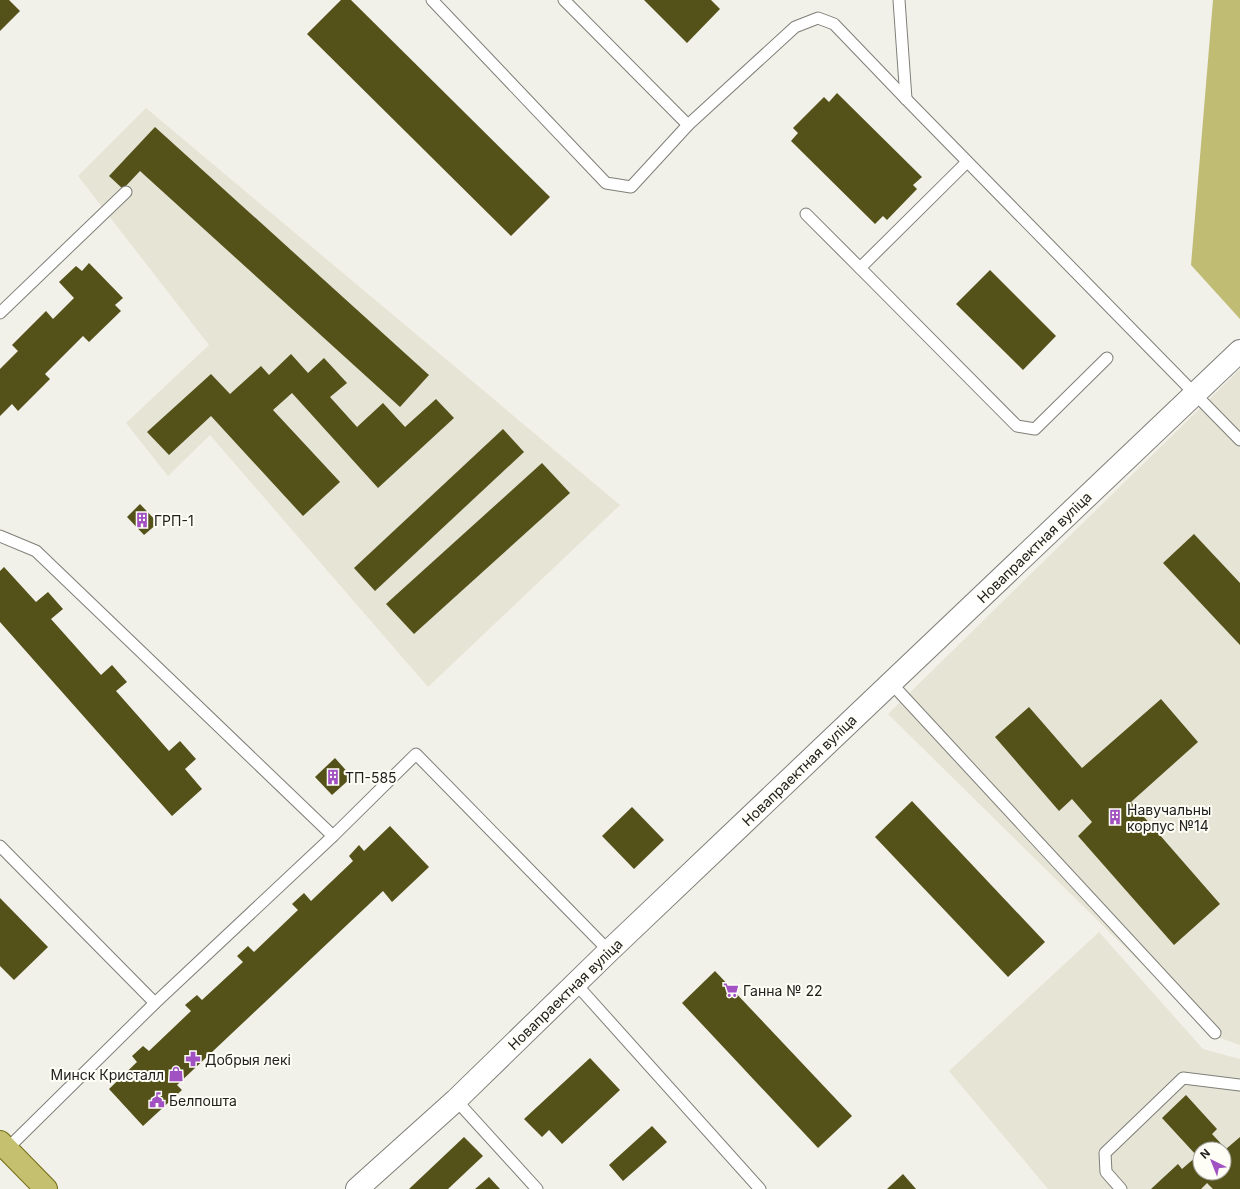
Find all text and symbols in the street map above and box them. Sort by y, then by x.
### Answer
street label: Новапраектная вуліца [973,488,1095,606]
building icon: ГРП-1 [133,511,151,529]
place label: ГРП-1 [154,512,194,529]
street label: Новапраектная вуліца [738,711,860,829]
building icon: ТП-585 [324,768,342,786]
place label: ТП-585 [345,769,397,786]
place label: Навучальны корпус №14 [1127,801,1211,834]
building icon: Навучальны корпус №14 [1106,808,1124,826]
street label: Новапраектная вуліца [504,935,626,1053]
supermarket icon: Ганна № 22 [722,981,740,999]
place label: Ганна № 22 [743,982,823,999]
pharmacy icon: Добрыя лекі [184,1050,202,1068]
place label: Добрыя лекі [205,1051,291,1068]
shop icon: Минск Кристалл [167,1065,185,1083]
place label: Минск Кристалл [51,1066,164,1083]
public building icon: Белпошта [148,1091,166,1109]
place label: Белпошта [169,1092,237,1109]
north arrow [1192,1141,1232,1181]
text: N [1197,1146,1213,1162]

